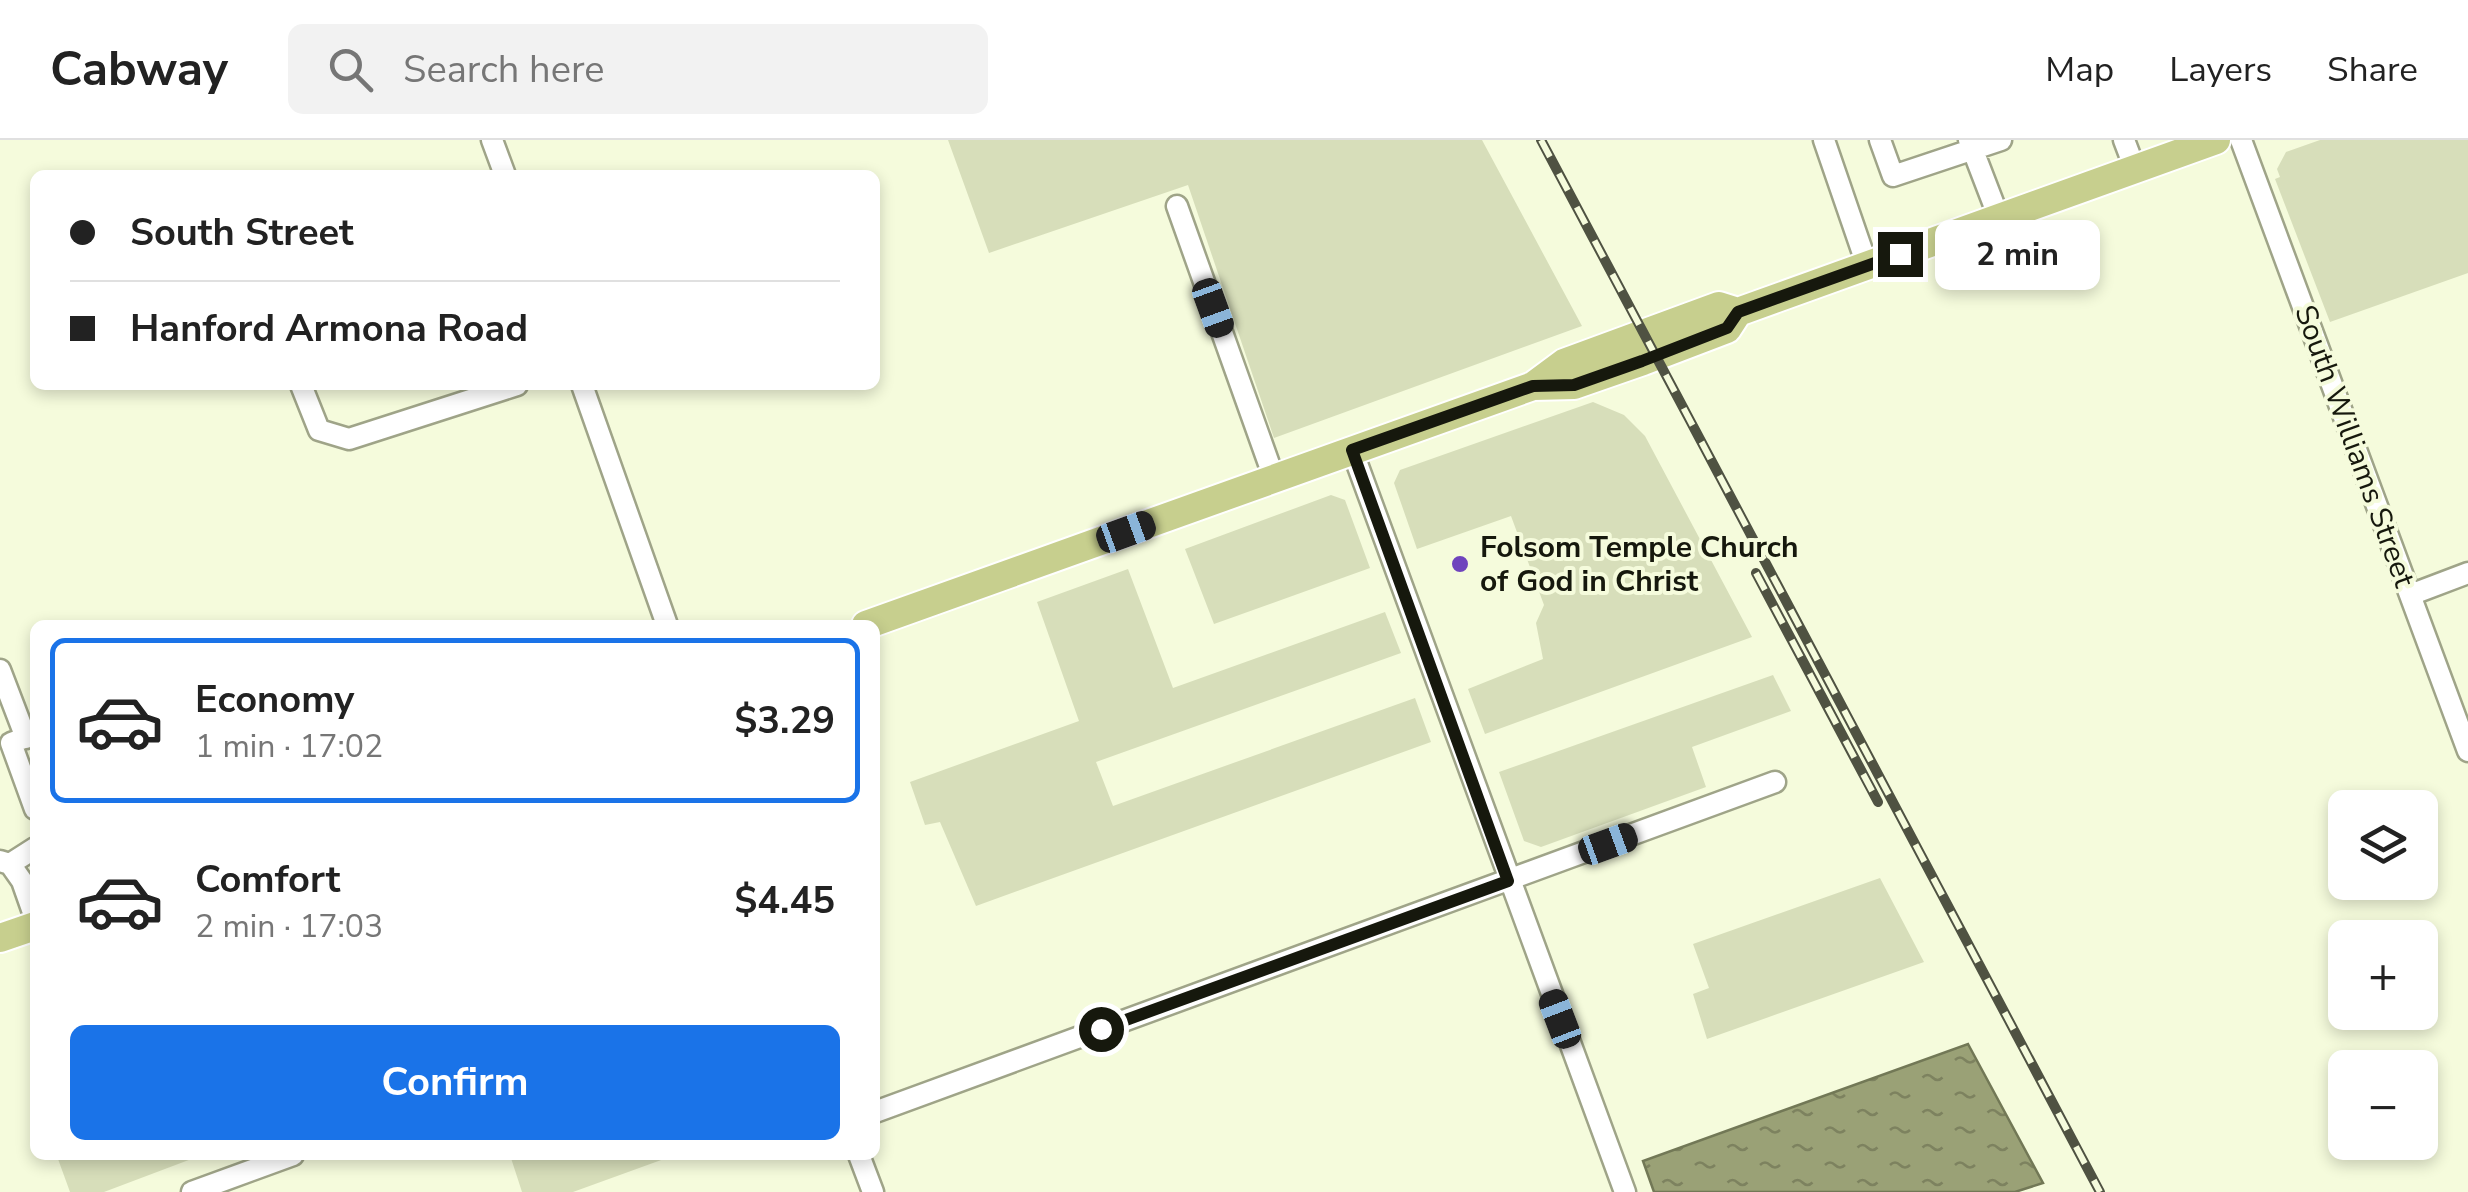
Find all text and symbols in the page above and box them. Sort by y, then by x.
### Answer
search box [288,24,988,114]
text: Cabway [50,36,228,102]
icon: search [323,42,378,97]
text: Search here [403,44,604,95]
text: Map [2045,46,2114,93]
text: Layers [2169,46,2272,93]
text: Share [2327,46,2418,93]
text: South Street [130,207,354,258]
callout: 2 min [1935,219,2100,289]
route end [1878,232,1923,277]
text: 2 min [1976,233,2059,276]
car [1189,275,1237,341]
street label: South Williams Street [2284,299,2425,593]
text: Hanford Armona Road [130,303,528,354]
car [1093,508,1159,556]
place label: Folsom Temple Church of God in Christ [1480,527,1799,602]
marker: Folsom Temple Church of God in Christ [1449,553,1471,575]
text: Economy [195,674,354,725]
icon: car [75,676,165,766]
text: $3.29 [734,695,835,746]
text: 1 min · 17:02 [195,725,383,768]
map controls [2328,790,2438,1160]
button: layers [2328,790,2438,900]
car [1575,820,1641,868]
text: Comfort [195,854,340,905]
icon: car [75,856,165,946]
text: $4.45 [734,875,835,926]
text: 2 min · 17:03 [195,905,383,948]
button: + [2328,920,2438,1030]
car [1535,986,1585,1052]
route start [1079,1007,1124,1052]
button: Confirm [70,1025,840,1140]
button: − [2328,1050,2438,1160]

